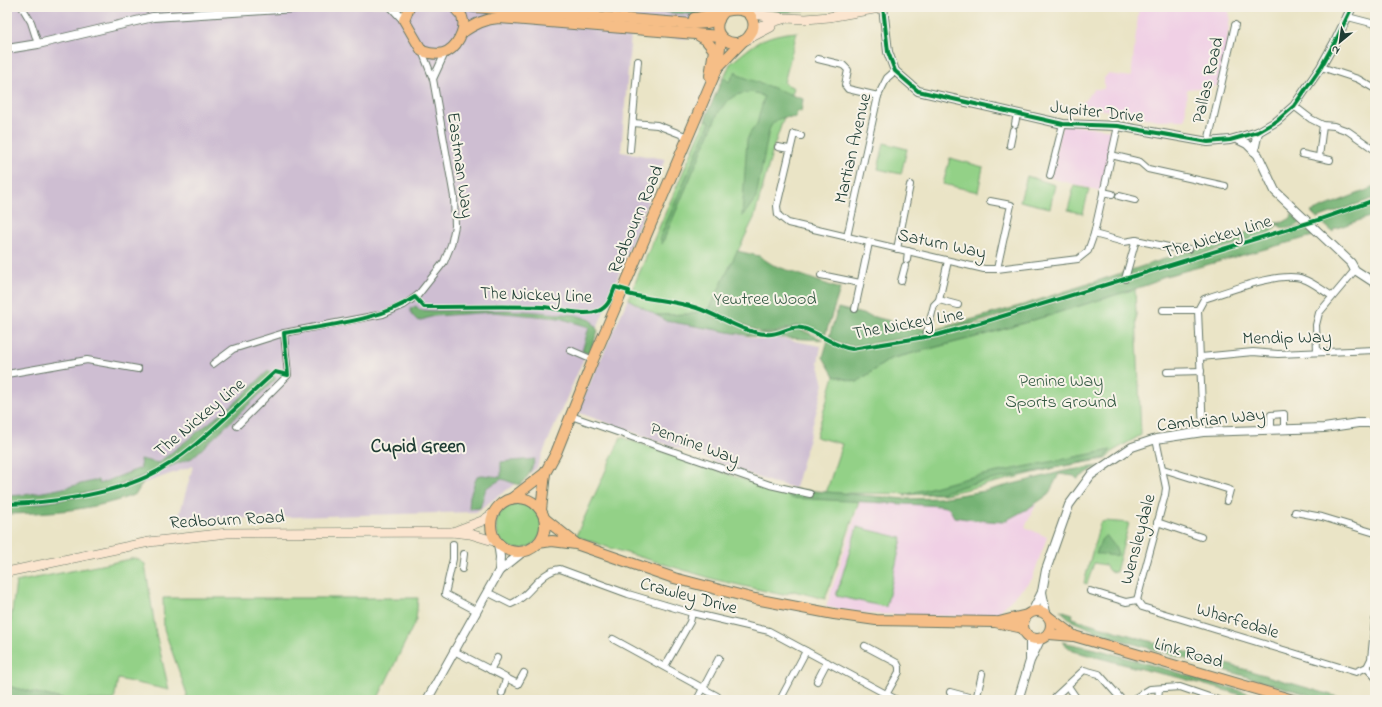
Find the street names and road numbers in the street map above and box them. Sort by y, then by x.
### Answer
street label: Pallas Road [1186,35,1231,126]
street label: Martian Avenue [829,90,879,206]
street label: Jupiter Drive [1049,95,1146,131]
street label: Eastman Way [439,111,479,220]
street label: Redbourn Road [602,162,671,278]
street label: The Nickey Line [1160,209,1276,267]
street label: Saturn Way [895,223,988,267]
street label: The Nickey Line [479,281,593,311]
street label: The Nickey Line [851,302,967,348]
street label: Mendip Way [1242,325,1332,353]
street label: The Nickey Line [149,372,252,465]
street label: Cambrian Way [1156,402,1267,440]
street label: Pennine Way [646,417,743,473]
street label: Wensleydale [1114,491,1164,588]
street label: Redbourn Road [169,505,285,537]
street label: Crawley Drive [637,571,741,623]
street label: Wharfedale [1193,597,1283,647]
street label: Link Road [1151,632,1226,676]

